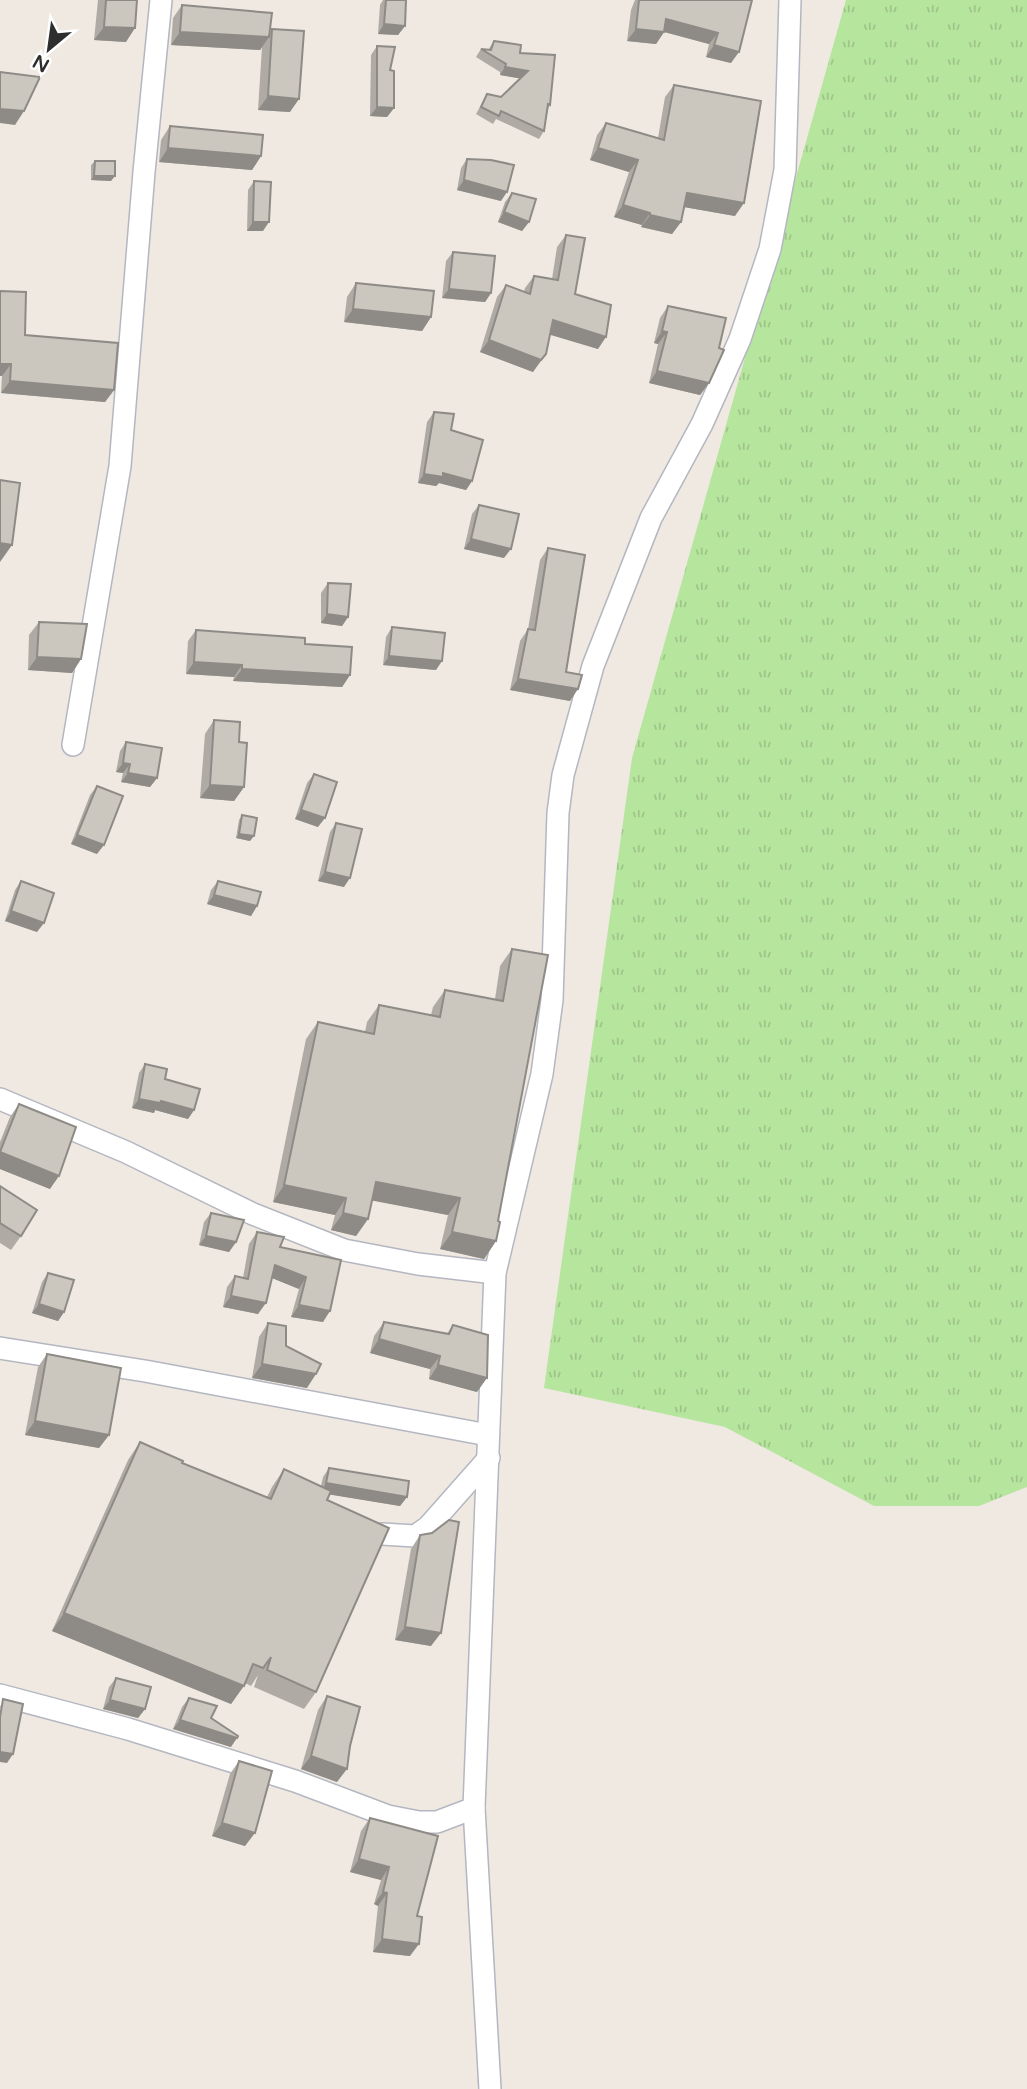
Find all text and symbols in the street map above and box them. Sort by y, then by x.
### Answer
north arrow [14,14,84,84]
text: N [29,50,53,76]

